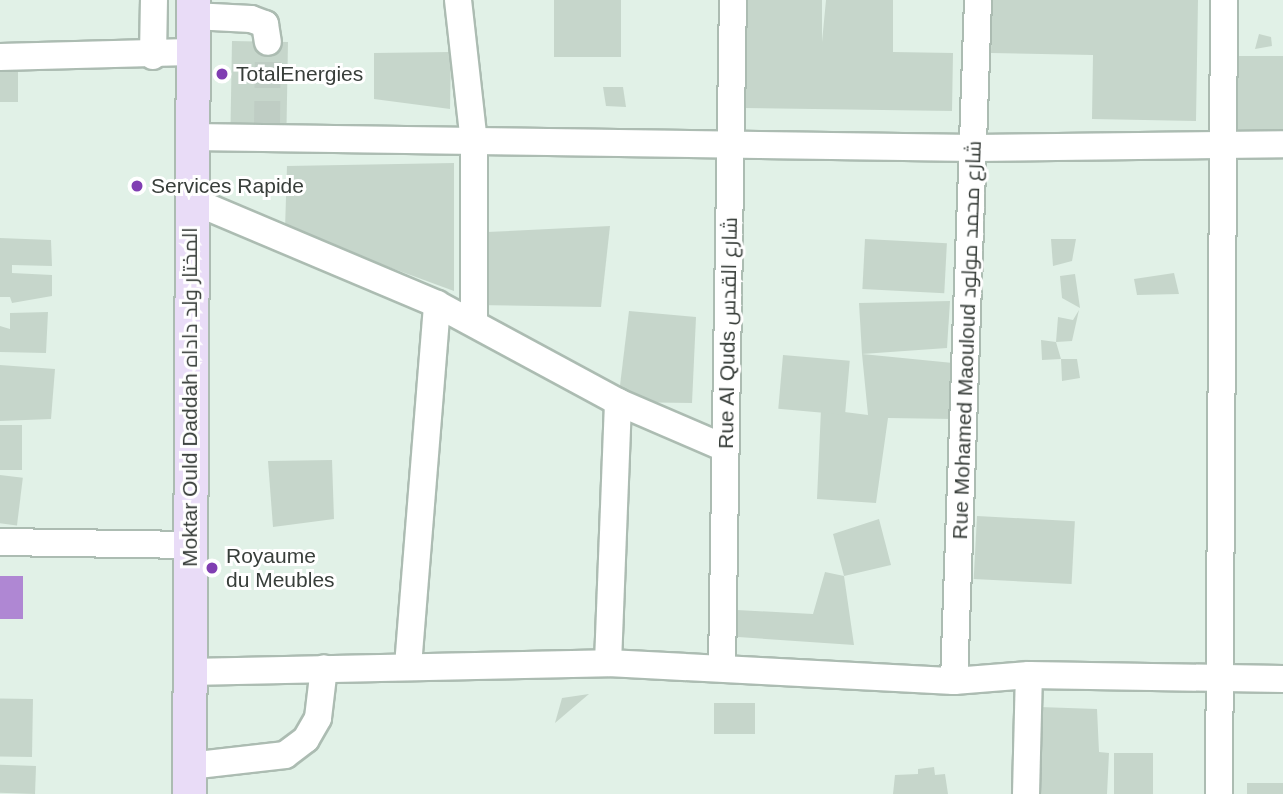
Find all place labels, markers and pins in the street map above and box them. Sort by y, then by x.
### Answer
place label: TotalEnergies [236,61,363,87]
marker: TotalEnergies [214,66,230,82]
place label: Services Rapide [151,173,304,199]
marker: Services Rapide [129,178,145,194]
place label: Royaume du Meubles [226,543,335,593]
marker: Royaume du Meubles [204,560,220,576]

